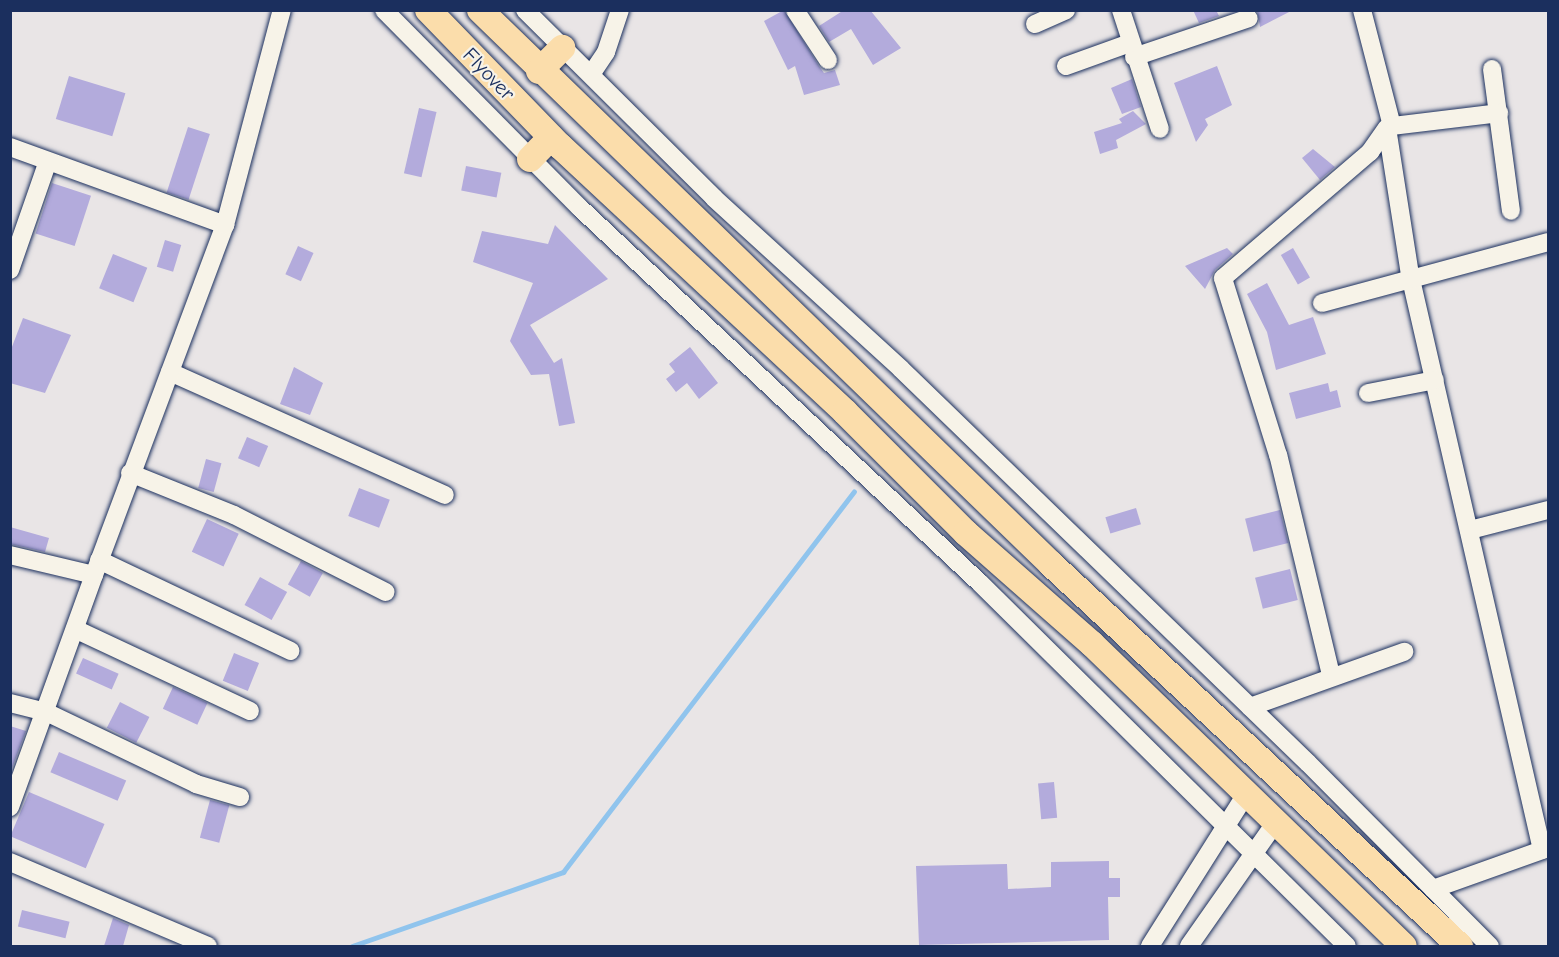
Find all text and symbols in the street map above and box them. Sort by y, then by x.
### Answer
street label: Flyover [458,42,520,106]

